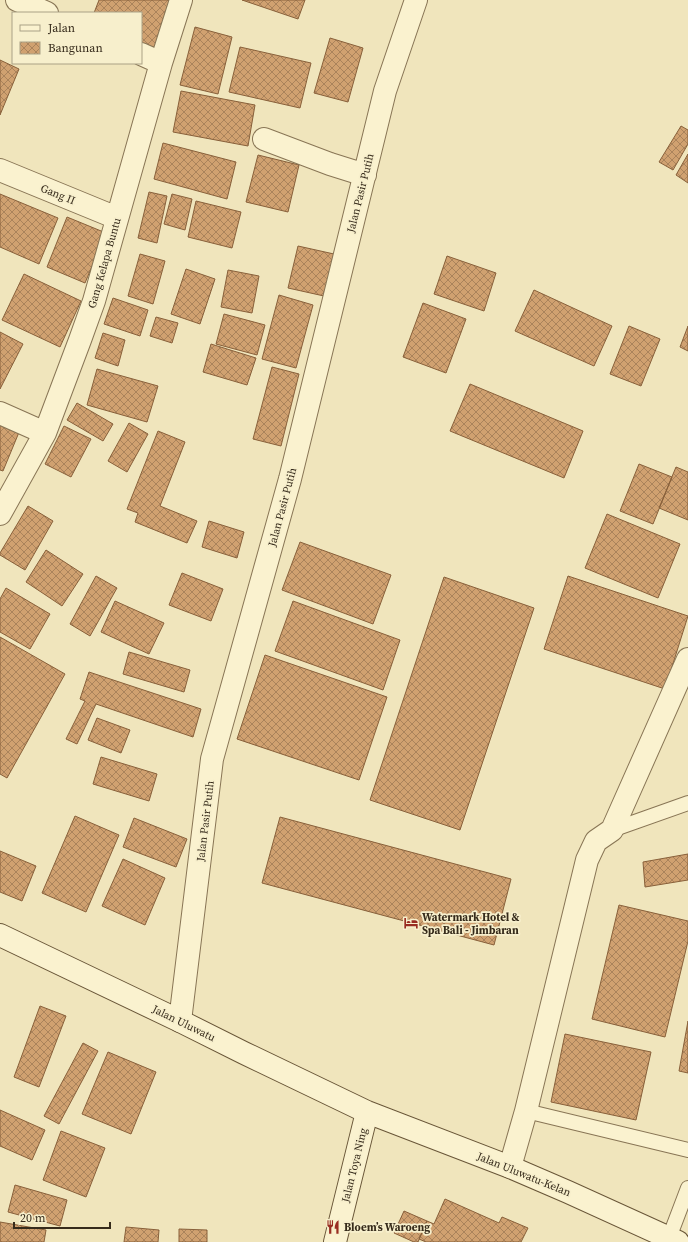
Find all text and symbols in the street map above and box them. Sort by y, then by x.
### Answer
legend [12,12,142,64]
text: Jalan [47,20,75,36]
text: Bangunan [48,40,103,56]
street label: Jalan Pasir Putih [343,152,378,235]
street label: Gang II [38,181,77,208]
street label: Gang Kelapa Buntu [84,216,125,310]
street label: Jalan Pasir Putih [264,466,300,549]
street label: Jalan Pasir Putih [193,780,218,863]
place label: Watermark Hotel & Spa Bali - Jimbaran [422,910,520,938]
hotel icon: Watermark Hotel & Spa Bali - Jimbaran [403,915,419,931]
street label: Jalan Uluwatu [149,1001,218,1045]
street label: Jalan Toya Ning [338,1126,371,1205]
street label: Jalan Uluwatu-Kelan [474,1148,573,1200]
scale bar [14,1204,110,1230]
text: 20 m [20,1210,46,1226]
restaurant icon: Bloem’s Waroeng [325,1219,341,1235]
place label: Bloem’s Waroeng [344,1220,430,1235]

